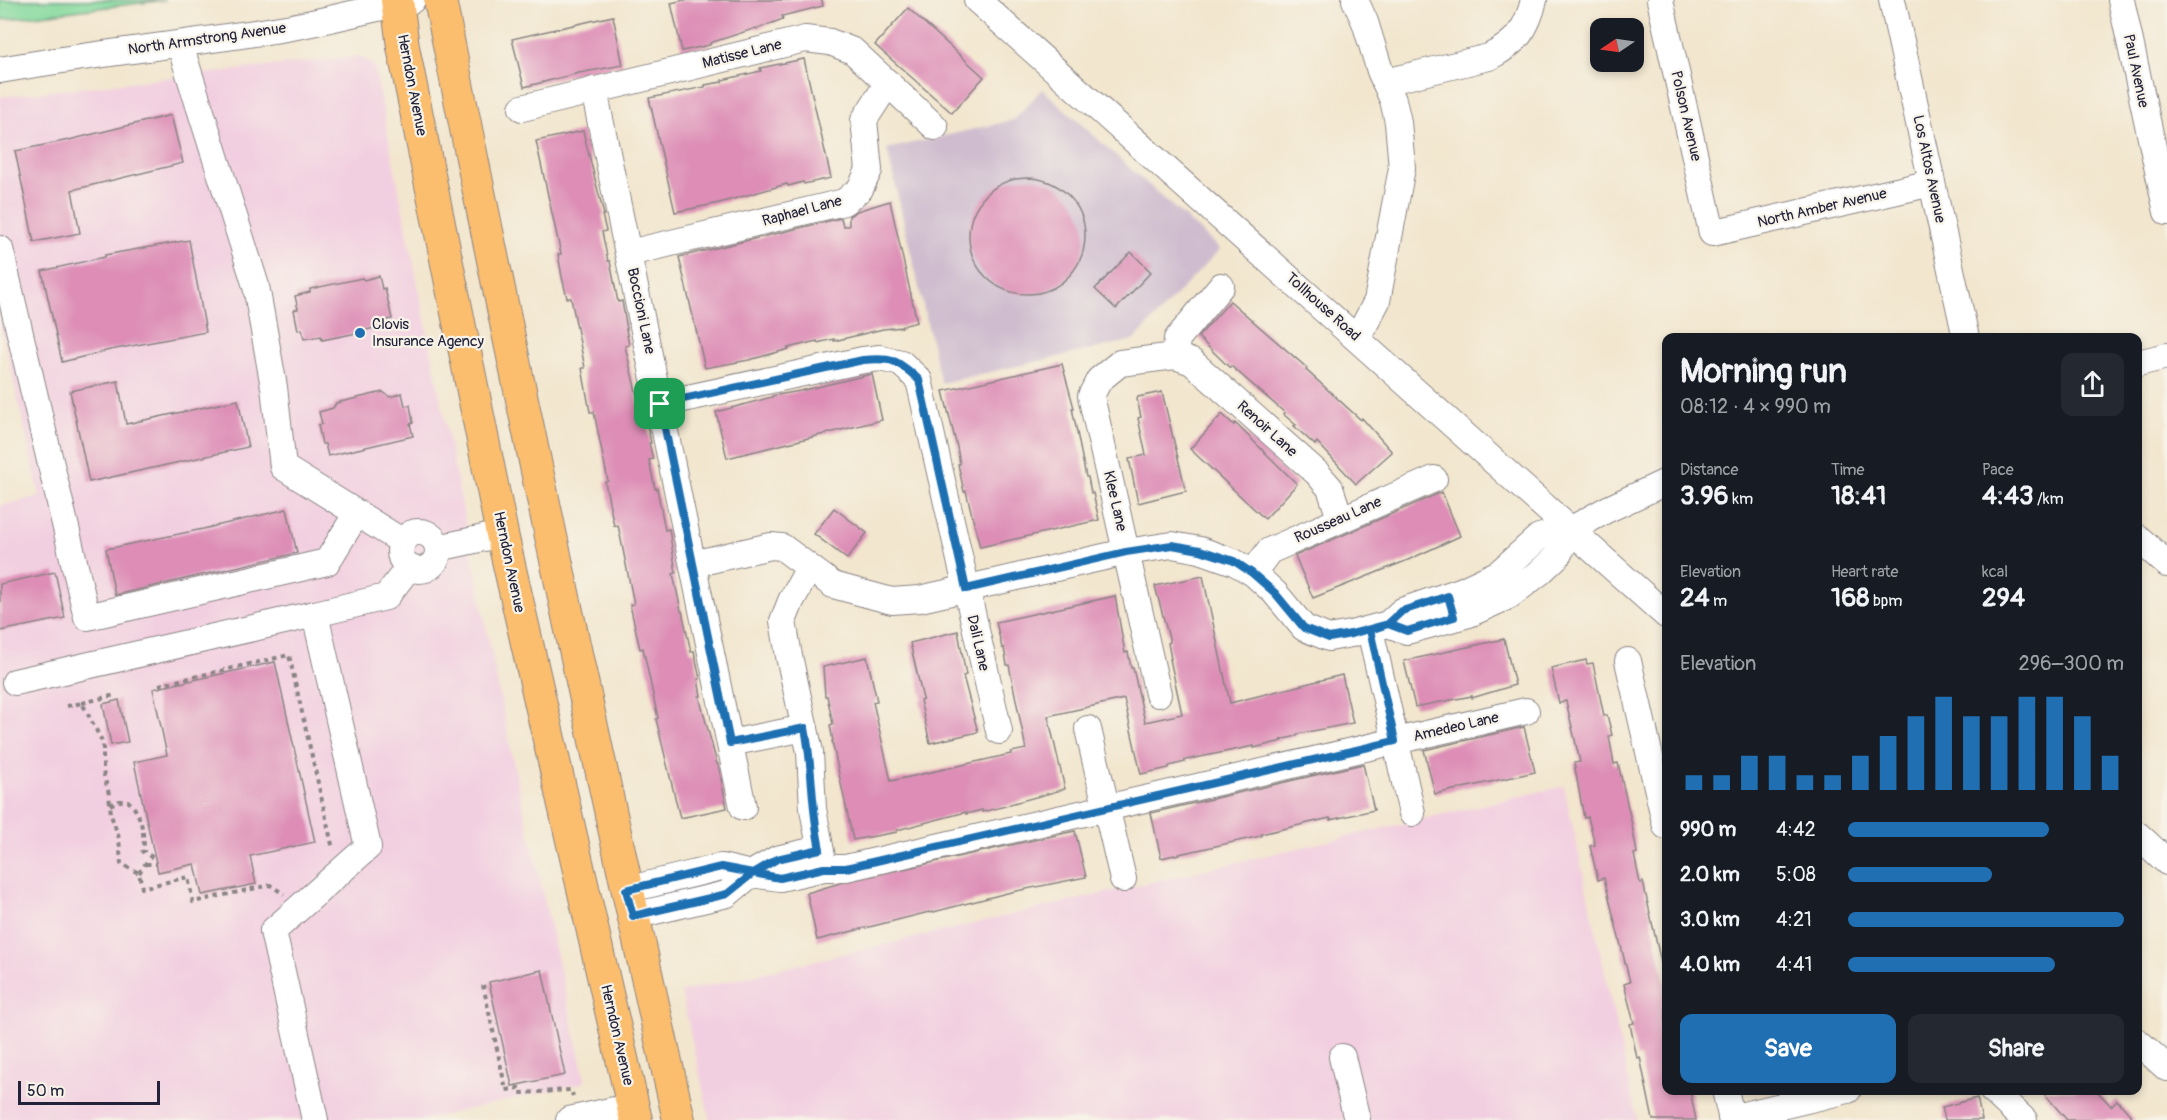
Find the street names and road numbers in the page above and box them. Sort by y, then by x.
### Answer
street label: North Armstrong Avenue [127,18,288,59]
street label: Paul Avenue [2119,32,2153,110]
street label: Herndon Avenue [393,33,431,138]
street label: Matisse Lane [700,35,784,73]
street label: Polson Avenue [1666,69,1706,164]
street label: Los Altos Avenue [1908,113,1950,225]
street label: North Amber Avenue [1755,184,1889,232]
street label: Raphael Lane [760,191,845,231]
street label: Boccioni Lane [623,266,660,356]
street label: Tollhouse Road [1282,269,1364,345]
street label: Renoir Lane [1233,397,1302,461]
street label: Klee Lane [1099,469,1131,534]
street label: Rousseau Lane [1291,492,1385,548]
street label: Herndon Avenue [489,510,529,615]
street label: Dali Lane [962,613,994,673]
street label: Amedeo Lane [1411,708,1501,746]
street label: Herndon Avenue [596,983,638,1088]

